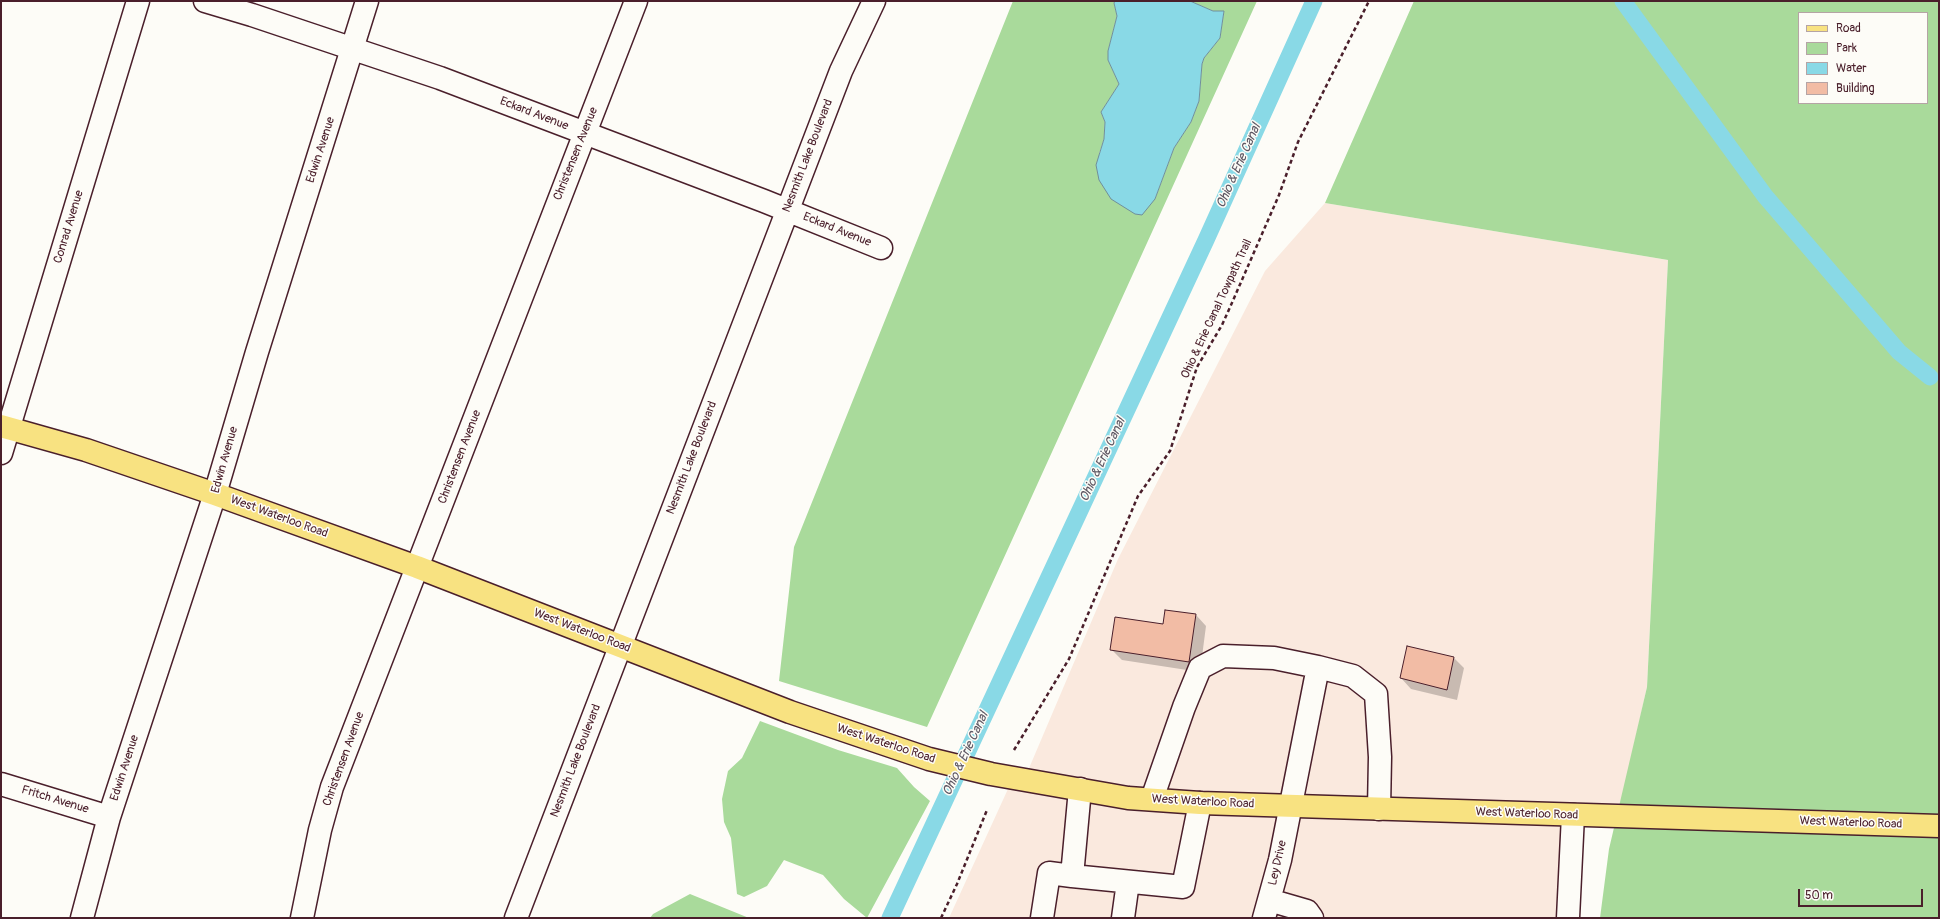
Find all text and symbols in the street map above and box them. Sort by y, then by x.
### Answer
legend [1798,12,1928,104]
text: Road [1836,21,1861,36]
text: Park [1836,41,1857,56]
text: Water [1836,61,1867,76]
text: Building [1836,81,1875,96]
street label: Eckard Avenue [498,94,570,134]
street label: Nesmith Lake Boulevard [780,97,836,215]
street label: Christensen Avenue [551,105,601,203]
street label: Edwin Avenue [304,115,338,185]
water label: Ohio & Erie Canal [1213,121,1265,211]
street label: Conrad Avenue [51,189,87,265]
street label: Eckard Avenue [801,210,873,250]
street label: Ohio & Erie Canal Towpath Trail [1178,237,1256,381]
street label: Nesmith Lake Boulevard [664,399,720,517]
street label: Christensen Avenue [436,408,484,506]
water label: Ohio & Erie Canal [1077,416,1129,504]
street label: Edwin Avenue [209,425,241,495]
street label: West Waterloo Road [228,493,330,541]
street label: West Waterloo Road [531,606,633,656]
street label: Nesmith Lake Boulevard [548,702,604,820]
street label: Christensen Avenue [320,710,368,808]
water label: Ohio & Erie Canal [940,710,992,798]
street label: West Waterloo Road [835,721,937,767]
street label: Edwin Avenue [108,733,142,803]
street label: Fritch Avenue [20,783,90,817]
street label: West Waterloo Road [1151,792,1255,812]
street label: West Waterloo Road [1475,805,1579,823]
street label: West Waterloo Road [1799,814,1903,832]
street label: Ley Drive [1266,839,1290,887]
scale bar [1800,881,1925,907]
text: 50 m [1805,888,1833,903]

